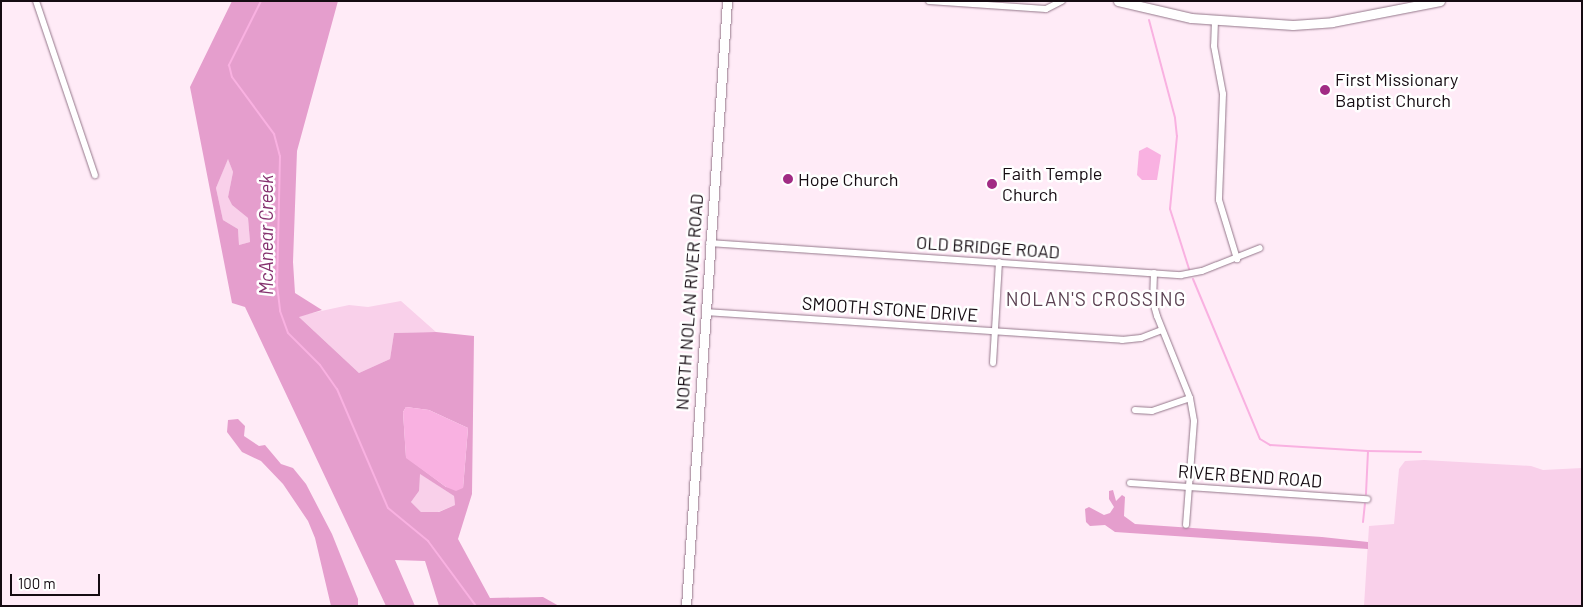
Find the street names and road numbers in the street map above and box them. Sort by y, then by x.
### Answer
street label: NORTH NOLAN RIVER ROAD [671,193,707,411]
street label: OLD BRIDGE ROAD [915,231,1061,263]
street label: SMOOTH STONE DRIVE [801,292,979,326]
street label: RIVER BEND ROAD [1177,460,1323,492]

